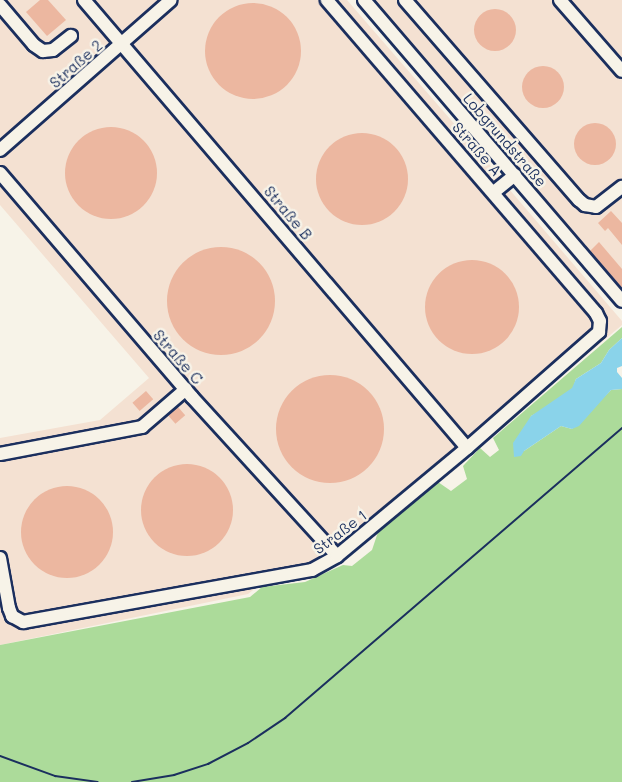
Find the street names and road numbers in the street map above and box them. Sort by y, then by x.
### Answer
street label: Straße 2 [46,36,106,92]
street label: Lobgrundstraße [459,90,551,190]
street label: Straße A [449,118,505,180]
street label: Straße B [260,182,316,244]
street label: Straße C [149,326,207,388]
street label: Straße 1 [310,506,370,558]

